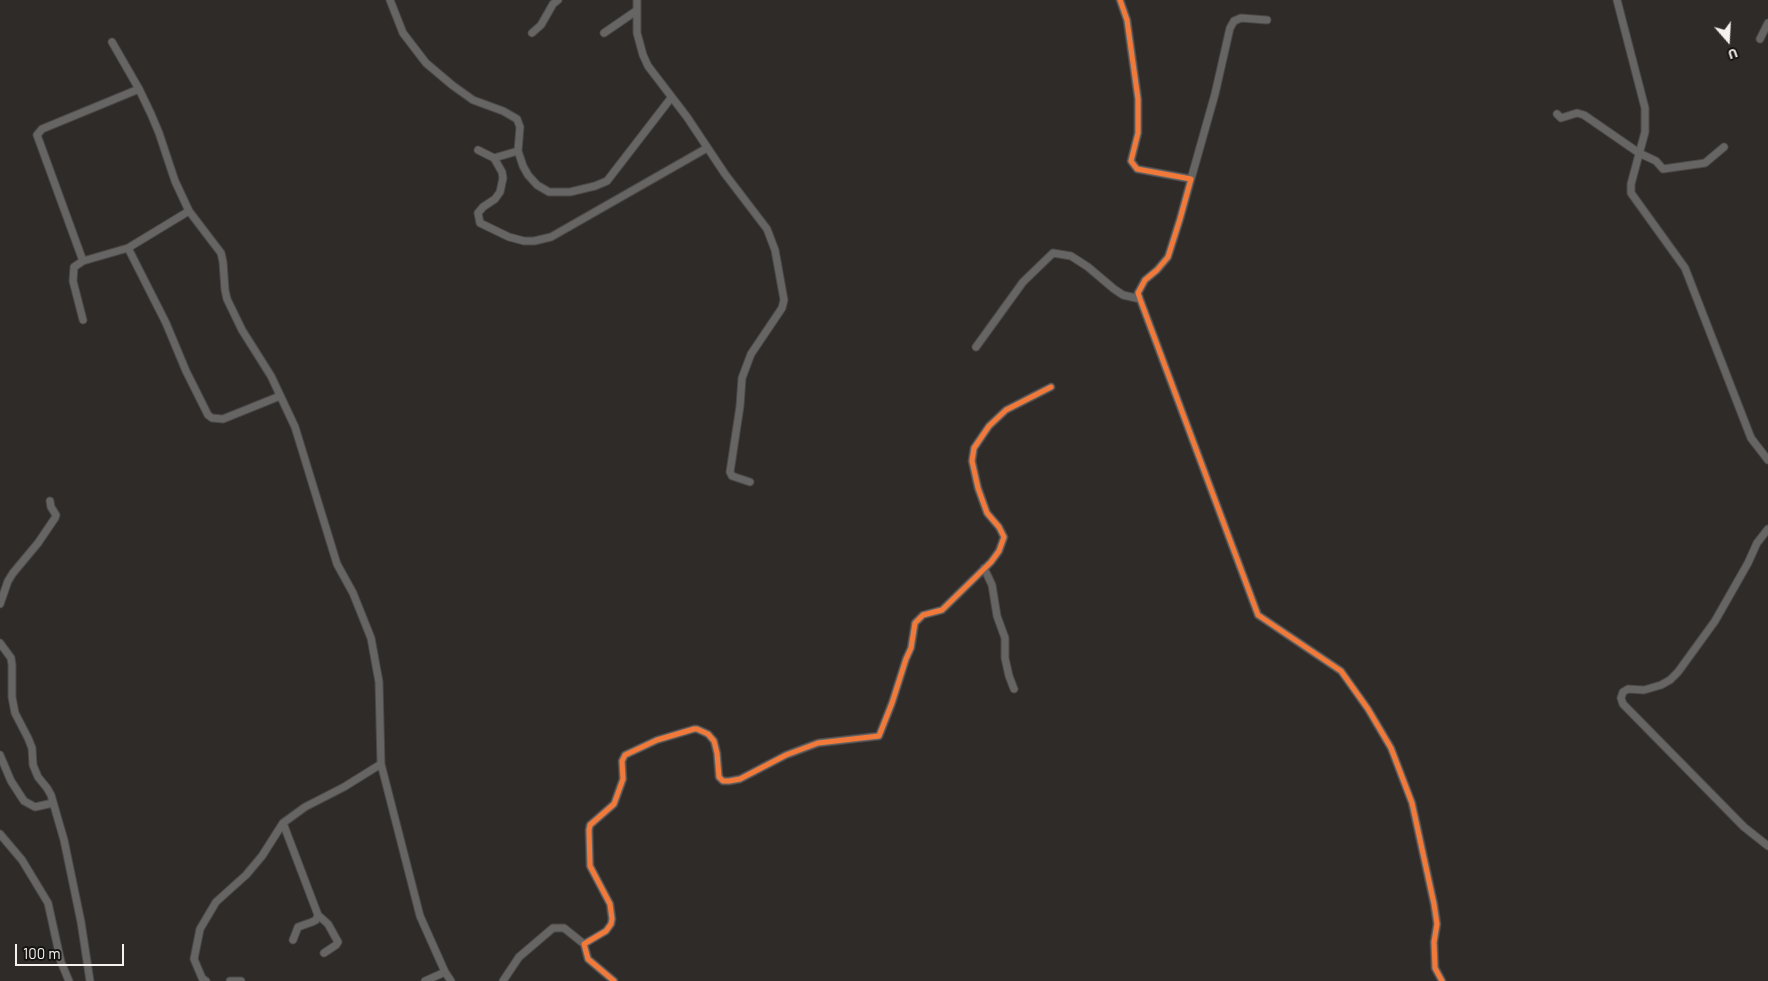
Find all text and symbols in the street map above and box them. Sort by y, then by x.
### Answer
north arrow [1703,15,1753,65]
text: U [1726,45,1740,64]
scale bar [18,934,126,966]
text: 100 m [23,944,61,962]

